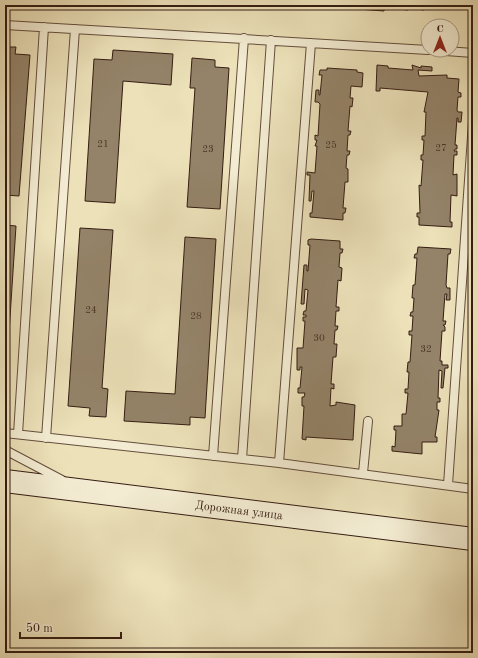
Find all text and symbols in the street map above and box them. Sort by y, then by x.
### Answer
north arrow [420,18,460,58]
text: С [436,24,444,35]
house number: 21 [97,139,109,149]
house number: 25 [325,140,337,150]
house number: 27 [435,143,447,153]
house number: 23 [202,144,214,154]
house number: 24 [85,305,97,315]
house number: 28 [190,311,202,321]
house number: 30 [313,333,325,343]
house number: 32 [420,344,432,354]
street label: Дорожная улица [194,500,284,522]
scale bar [20,614,121,640]
text: 50 m [26,622,53,635]

